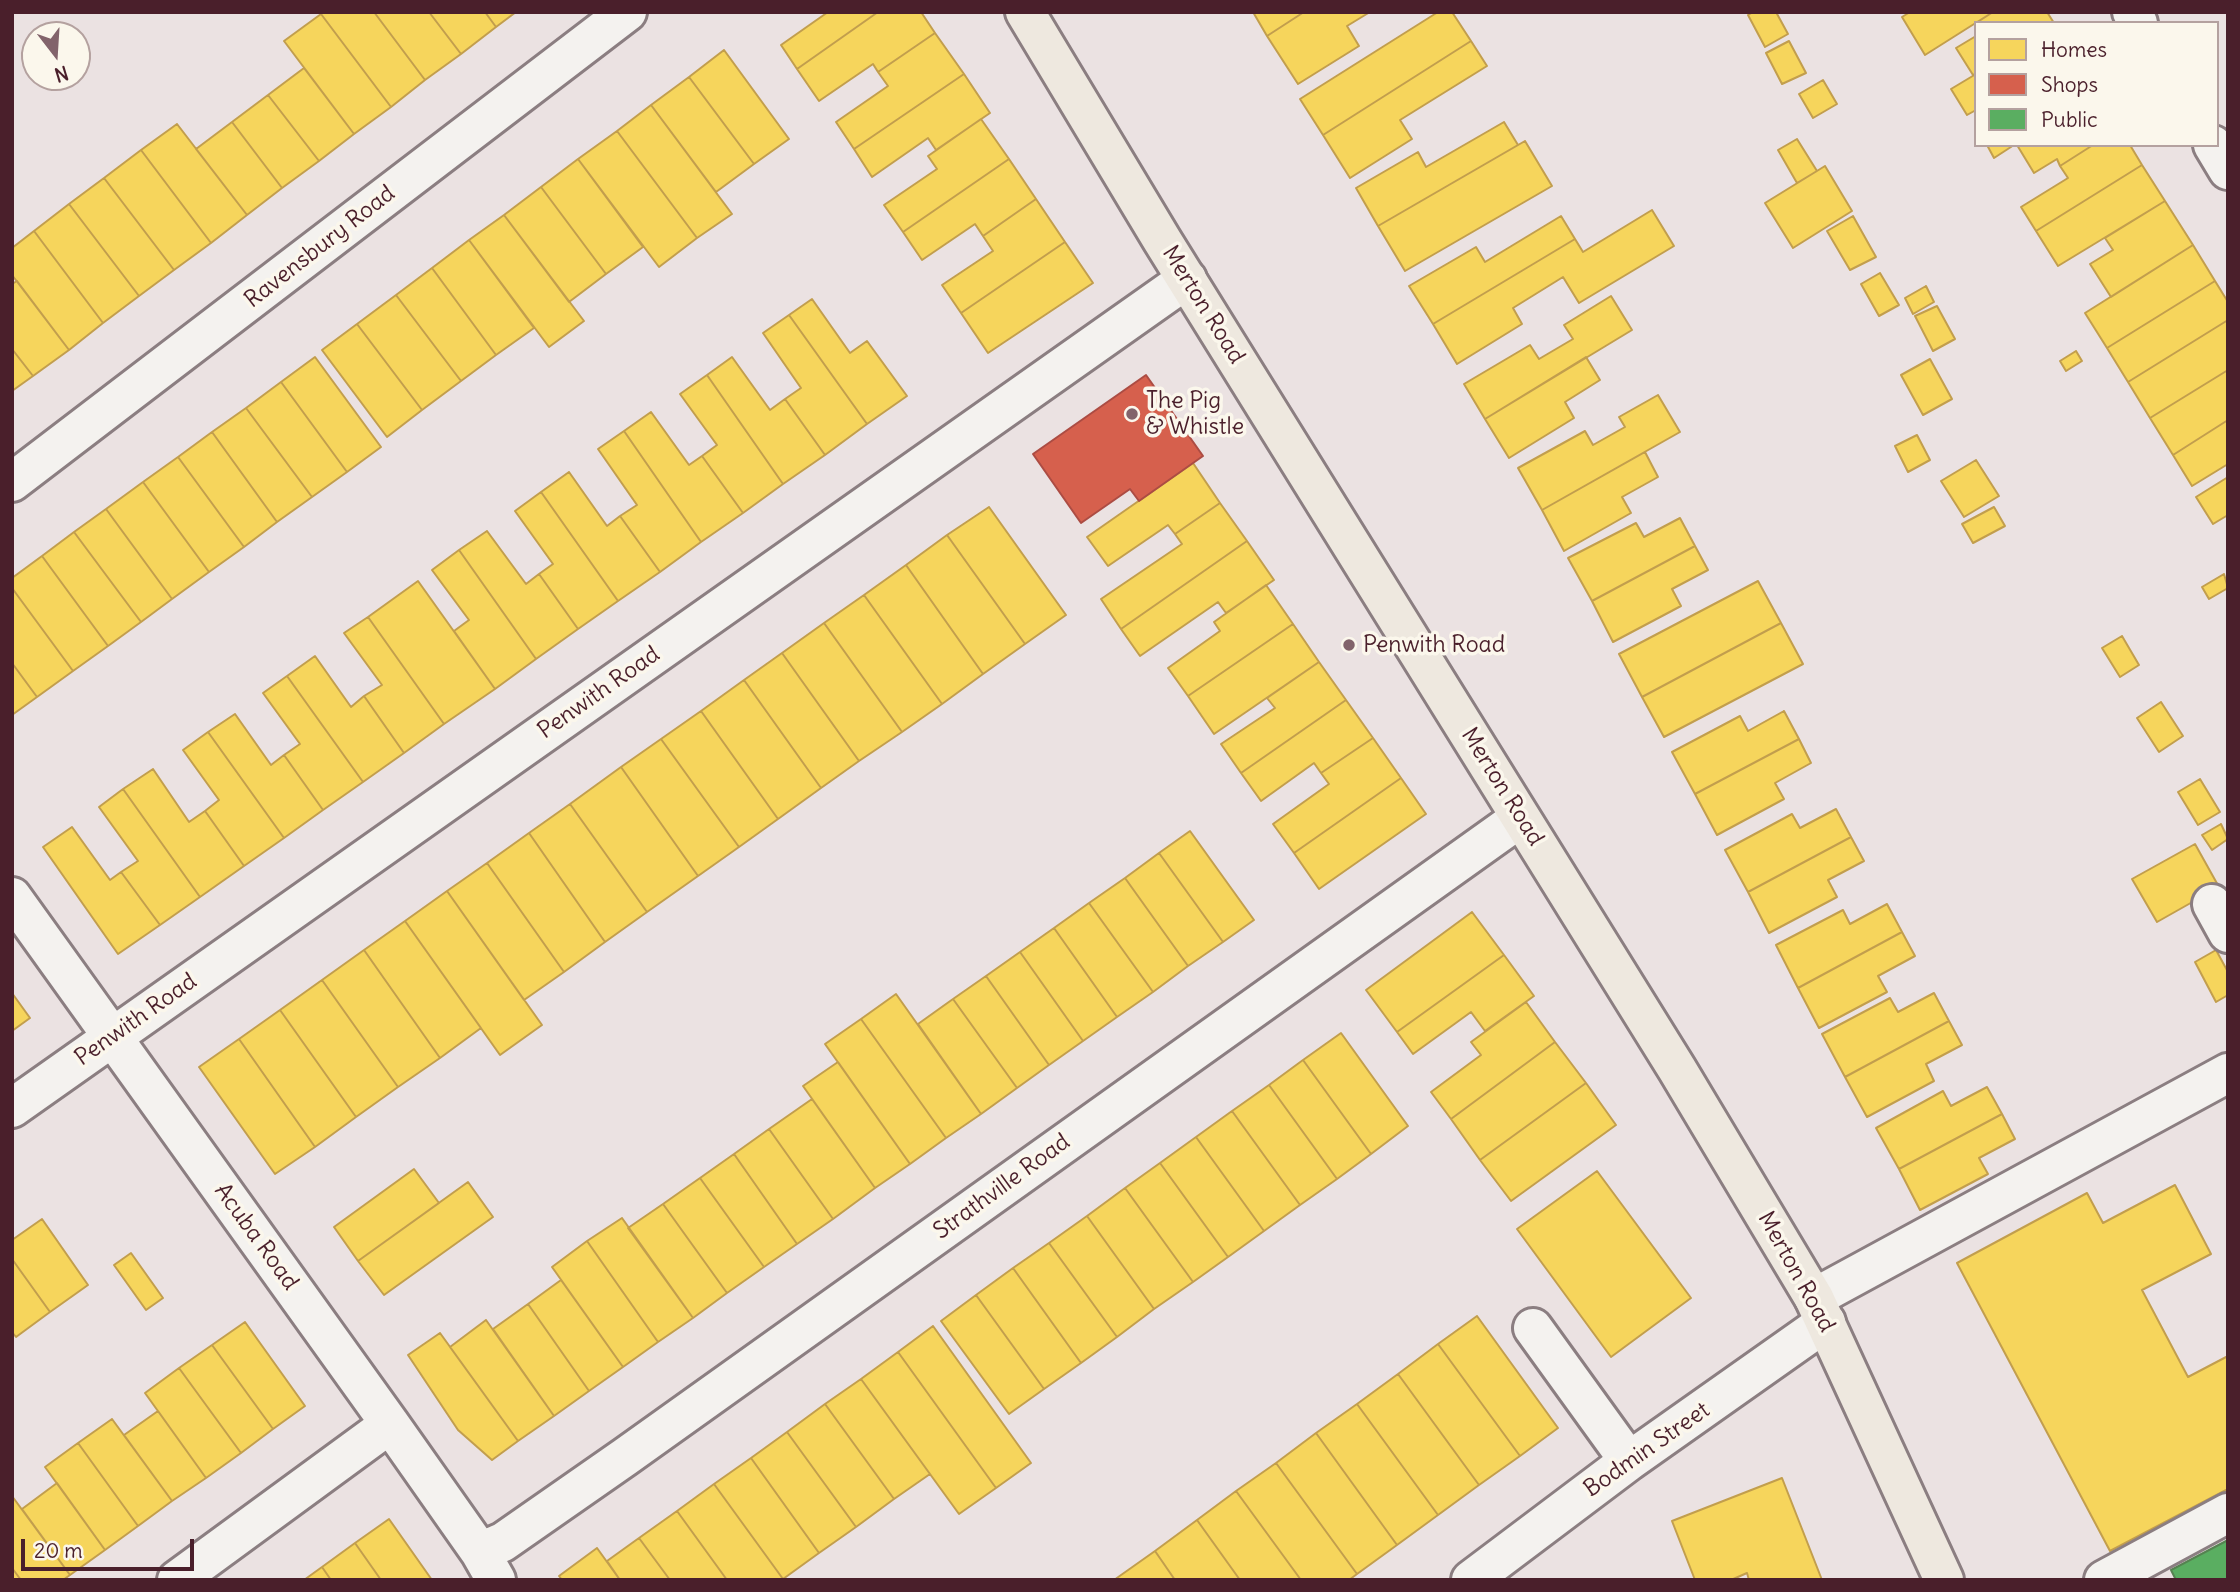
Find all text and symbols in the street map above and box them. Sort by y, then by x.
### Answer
north arrow [21,21,91,91]
legend [1974,21,2219,147]
text: Homes [2041,36,2107,63]
text: N [52,61,71,88]
text: Shops [2041,71,2098,98]
text: Public [2041,106,2098,133]
street label: Ravensbury Road [239,180,401,314]
street label: Merton Road [1156,241,1250,369]
place label: The Pig & Whistle [1146,387,1244,441]
marker: The Pig & Whistle [1124,406,1140,422]
place label: Penwith Road [1363,631,1505,659]
marker: Penwith Road [1341,637,1357,653]
street label: Penwith Road [533,641,665,745]
street label: Merton Road [1455,723,1549,851]
street label: Penwith Road [70,968,202,1072]
street label: Strathville Road [928,1128,1076,1246]
street label: Acuba Road [208,1178,304,1296]
street label: Merton Road [1752,1207,1840,1337]
street label: Bodmin Street [1579,1397,1715,1503]
scale bar [24,1526,198,1570]
text: 20 m [34,1537,83,1564]

